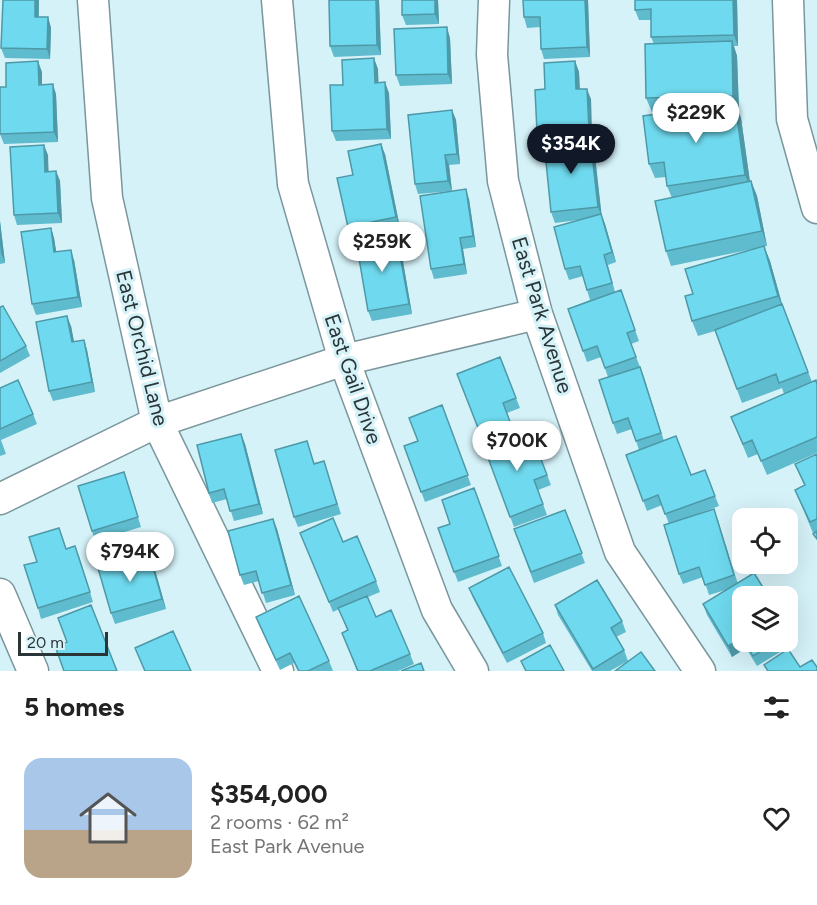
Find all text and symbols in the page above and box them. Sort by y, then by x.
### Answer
pin: $229K [654,93,738,144]
text: $229K [666,100,726,124]
pin: $354K [529,124,613,175]
text: $354K [541,131,601,155]
pin: $259K [340,222,424,273]
text: $259K [352,229,412,253]
street label: East Park Avenue [507,234,578,396]
street label: East Orchid Lane [111,267,174,428]
street label: East Gail Drive [320,310,387,447]
pin: $700K [475,421,559,472]
text: $700K [486,428,548,452]
map controls [732,508,798,652]
button: locate [732,508,798,574]
pin: $794K [88,532,172,583]
text: $794K [100,539,160,563]
button: layers [732,586,798,652]
scale bar [18,629,108,656]
text: 20 m [27,633,64,652]
text: 5 homes [24,691,124,723]
icon: filters [760,691,793,724]
text: $354,000 [210,778,328,810]
icon: home [72,782,144,854]
icon: heart [760,802,793,835]
text: 2 rooms · 62 m² [210,810,349,834]
text: East Park Avenue [210,834,364,858]

